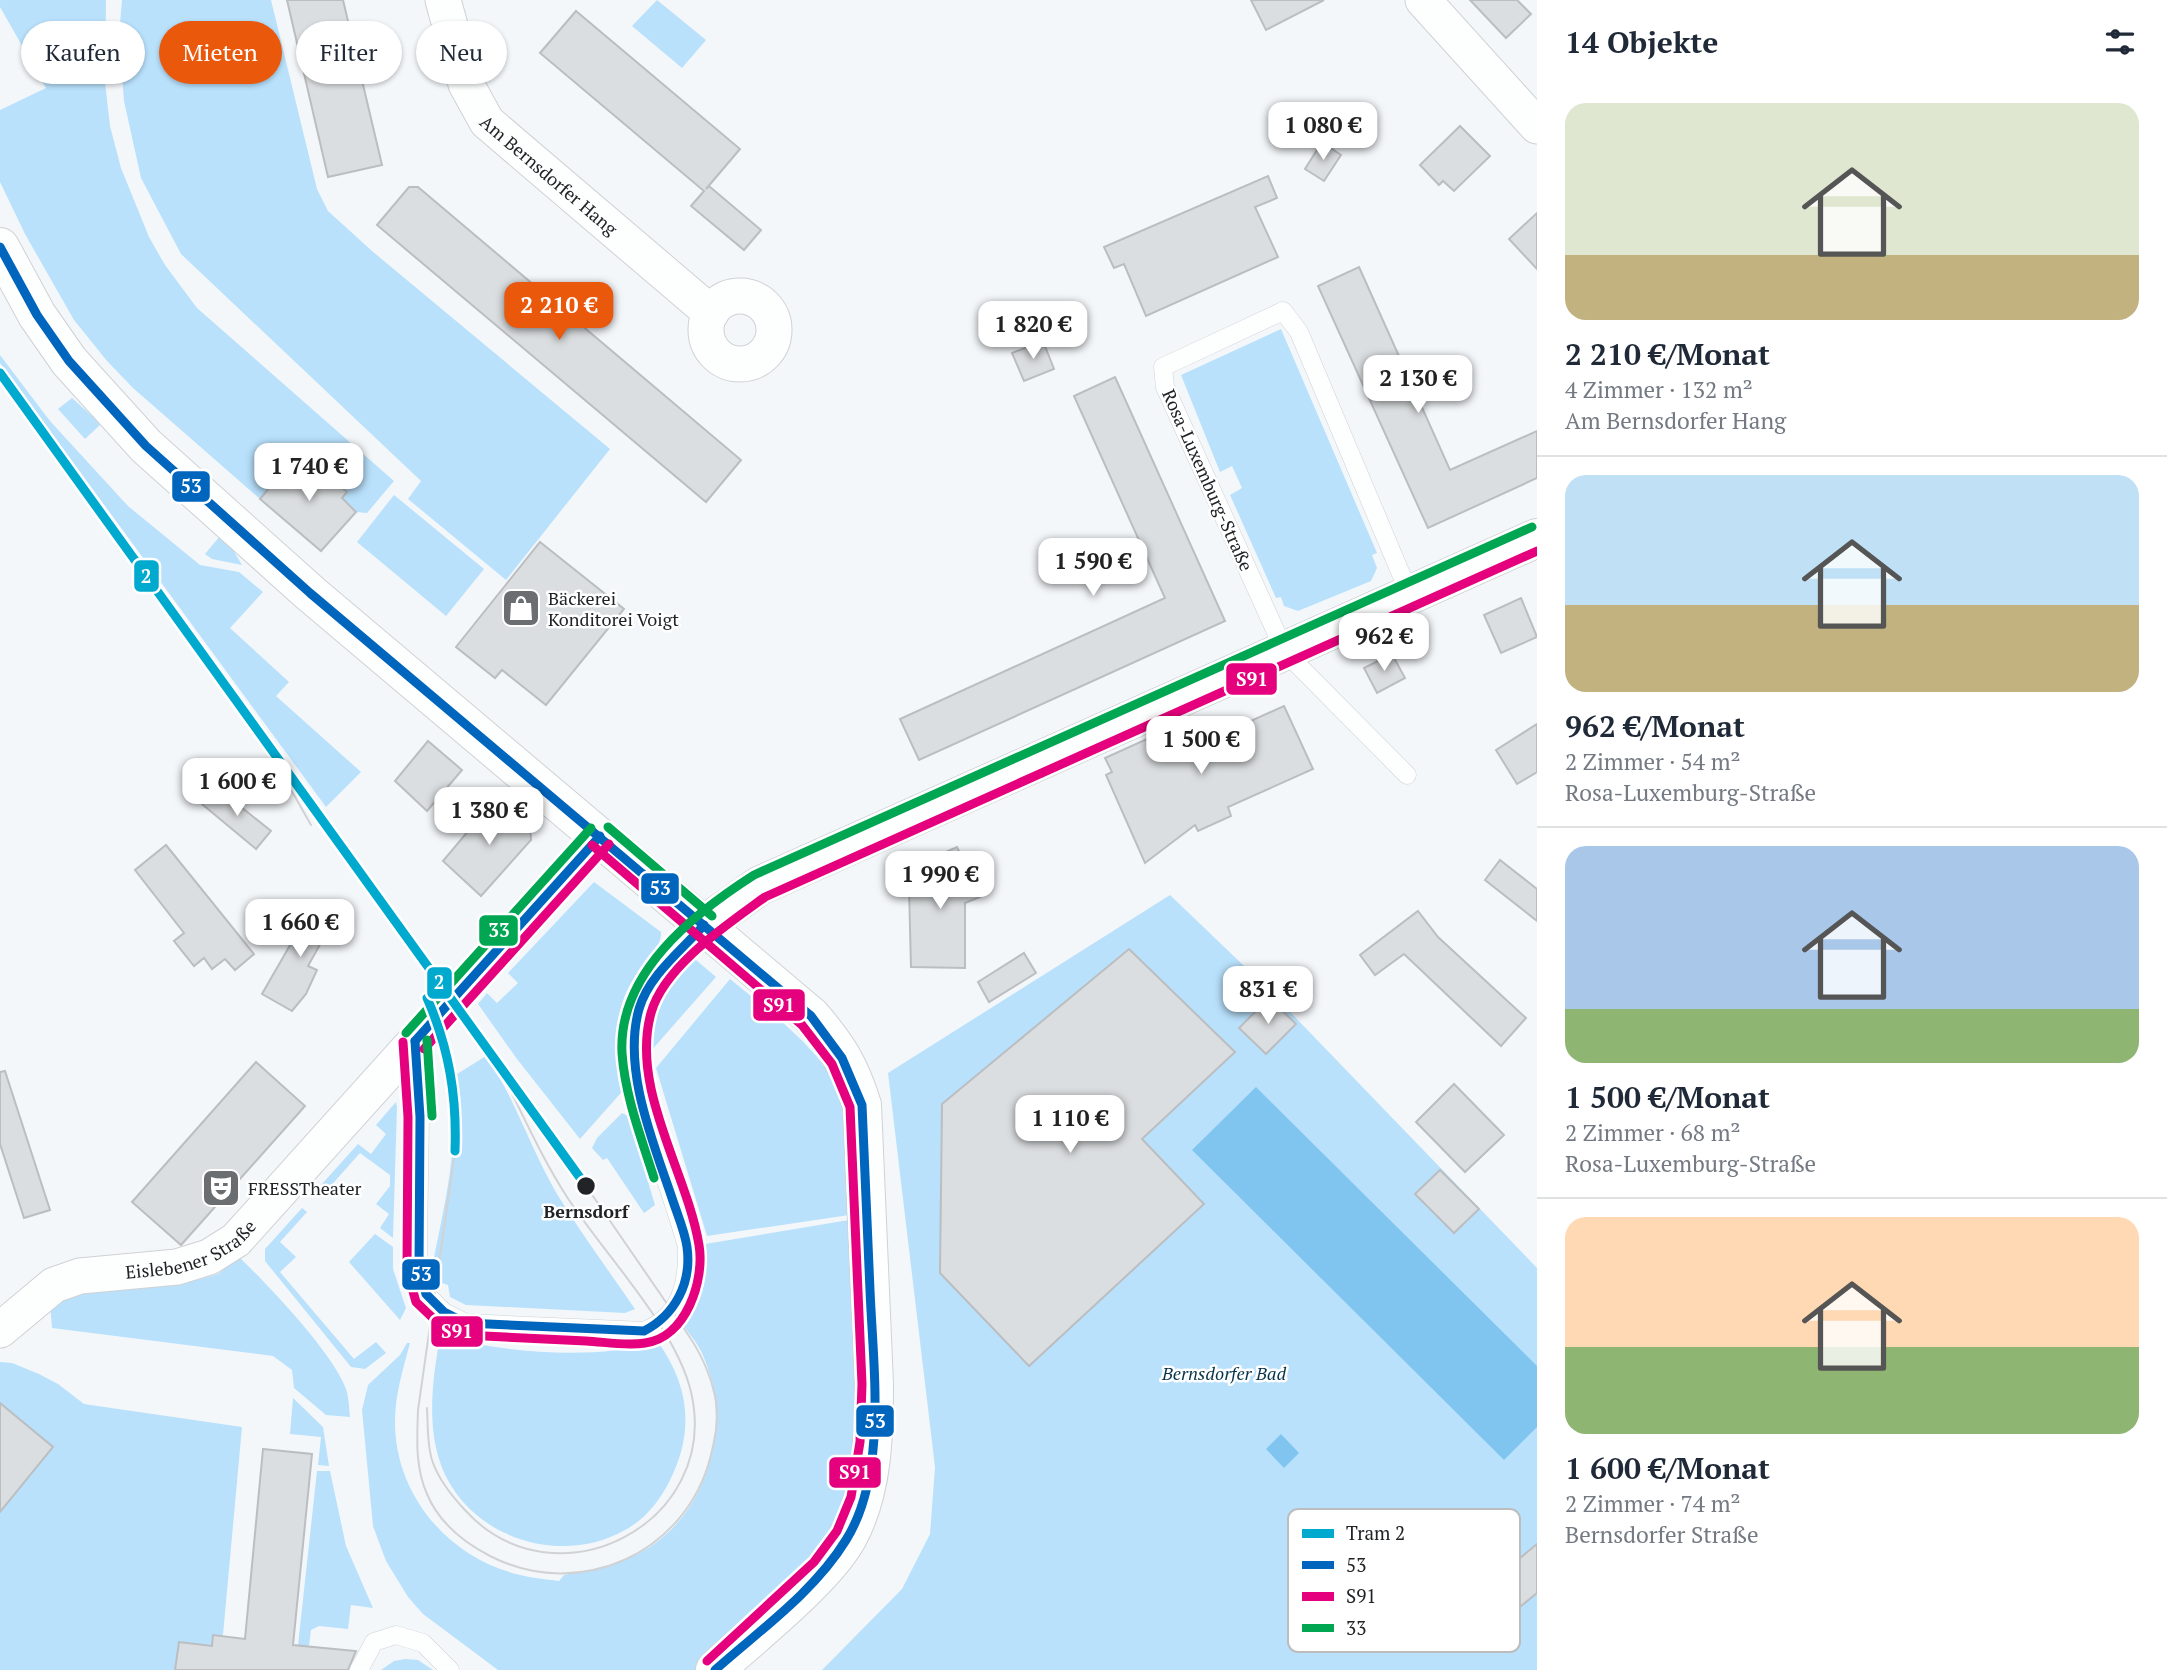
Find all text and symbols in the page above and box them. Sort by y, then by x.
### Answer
chip: Kaufen [21,21,145,84]
chip: Mieten [159,21,282,84]
chip: Filter [296,21,402,84]
chip: Neu [416,21,507,84]
text: 14 Objekte [1565,22,1718,62]
icon: filters [2101,23,2139,61]
pin: 1 080 € [1258,102,1388,162]
text: 1 080 € [1284,109,1362,140]
street label: Am Bernsdorfer Hang [475,110,623,241]
icon: home [1789,149,1915,275]
pin: 2 210 € [494,282,624,342]
text: 2 210 € [520,289,598,320]
pin: 1 820 € [968,302,1098,361]
text: 1 820 € [994,308,1072,339]
text: 2 210 €/Monat [1565,334,1770,374]
pin: 2 130 € [1353,356,1483,415]
text: 2 130 € [1379,362,1457,393]
text: 4 Zimmer · 132 m² [1565,374,1753,405]
street label: Rosa-Luxemburg-Straße [1157,385,1259,575]
text: Am Bernsdorfer Hang [1565,405,1786,436]
pin: 1 740 € [244,444,374,503]
text: 1 740 € [270,450,348,481]
line badge: 53 [171,470,211,503]
text: 53 [180,473,202,498]
icon: home [1789,521,1915,647]
pin: 1 590 € [1028,538,1158,598]
text: 1 590 € [1054,545,1132,576]
line badge: 2 [133,559,160,593]
text: 2 [141,563,151,588]
place label: Bäckerei Konditorei Voigt [548,586,679,631]
shop icon: Bäckerei Konditorei Voigt [500,587,542,629]
pin: 962 € [1335,614,1433,673]
text: 962 € [1355,620,1413,651]
line badge: S91 [1225,662,1278,696]
text: S91 [1236,666,1268,691]
text: 962 €/Monat [1565,706,1745,746]
pin: 1 500 € [1136,716,1266,776]
text: 1 500 € [1162,723,1240,754]
text: 2 Zimmer · 54 m² [1565,746,1740,777]
pin: 1 600 € [172,758,302,818]
text: 1 600 € [198,765,276,796]
text: Rosa-Luxemburg-Straße [1565,777,1816,808]
pin: 1 380 € [424,788,554,847]
text: 1 380 € [450,794,528,825]
pin: 1 990 € [875,852,1005,911]
text: 1 990 € [901,858,979,889]
line badge: 53 [640,872,680,905]
text: 53 [649,875,671,900]
icon: home [1789,892,1915,1018]
pin: 1 660 € [235,900,365,959]
text: 1 660 € [261,906,339,937]
line badge: 33 [478,914,519,947]
text: 33 [488,917,510,942]
line badge: 2 [426,966,453,1000]
pin: 831 € [1219,967,1317,1026]
text: 2 [434,969,444,994]
text: 831 € [1239,973,1297,1004]
line badge: S91 [752,988,806,1022]
text: S91 [763,992,795,1017]
text: 1 500 €/Monat [1565,1077,1770,1117]
pin: 1 110 € [1005,1096,1135,1155]
text: 1 110 € [1031,1102,1109,1133]
text: 2 Zimmer · 68 m² [1565,1117,1740,1148]
text: Rosa-Luxemburg-Straße [1565,1148,1816,1179]
theatre icon: FRESSTheater [200,1167,242,1209]
marker: Bernsdorf [575,1175,597,1197]
place label: FRESSTheater [248,1176,362,1200]
place label: Bernsdorf [544,1199,630,1223]
street label: Eislebener Straße [124,1214,261,1284]
line badge: 53 [401,1258,441,1291]
text: 53 [410,1261,432,1286]
icon: home [1789,1263,1915,1389]
line badge: S91 [430,1315,484,1348]
text: S91 [441,1318,473,1343]
park label: Bernsdorfer Bad [1161,1361,1286,1385]
line badge: 53 [855,1404,895,1438]
text: 53 [864,1408,886,1433]
text: 1 600 €/Monat [1565,1448,1770,1488]
line badge: S91 [828,1456,882,1489]
text: S91 [839,1459,871,1484]
text: 2 Zimmer · 74 m² [1565,1488,1740,1519]
legend [1288,1509,1520,1652]
text: Bernsdorfer Straße [1565,1519,1758,1550]
text: Tram 2 [1346,1520,1405,1545]
text: 53 [1346,1552,1366,1577]
text: S91 [1346,1583,1376,1608]
text: 33 [1346,1615,1366,1640]

